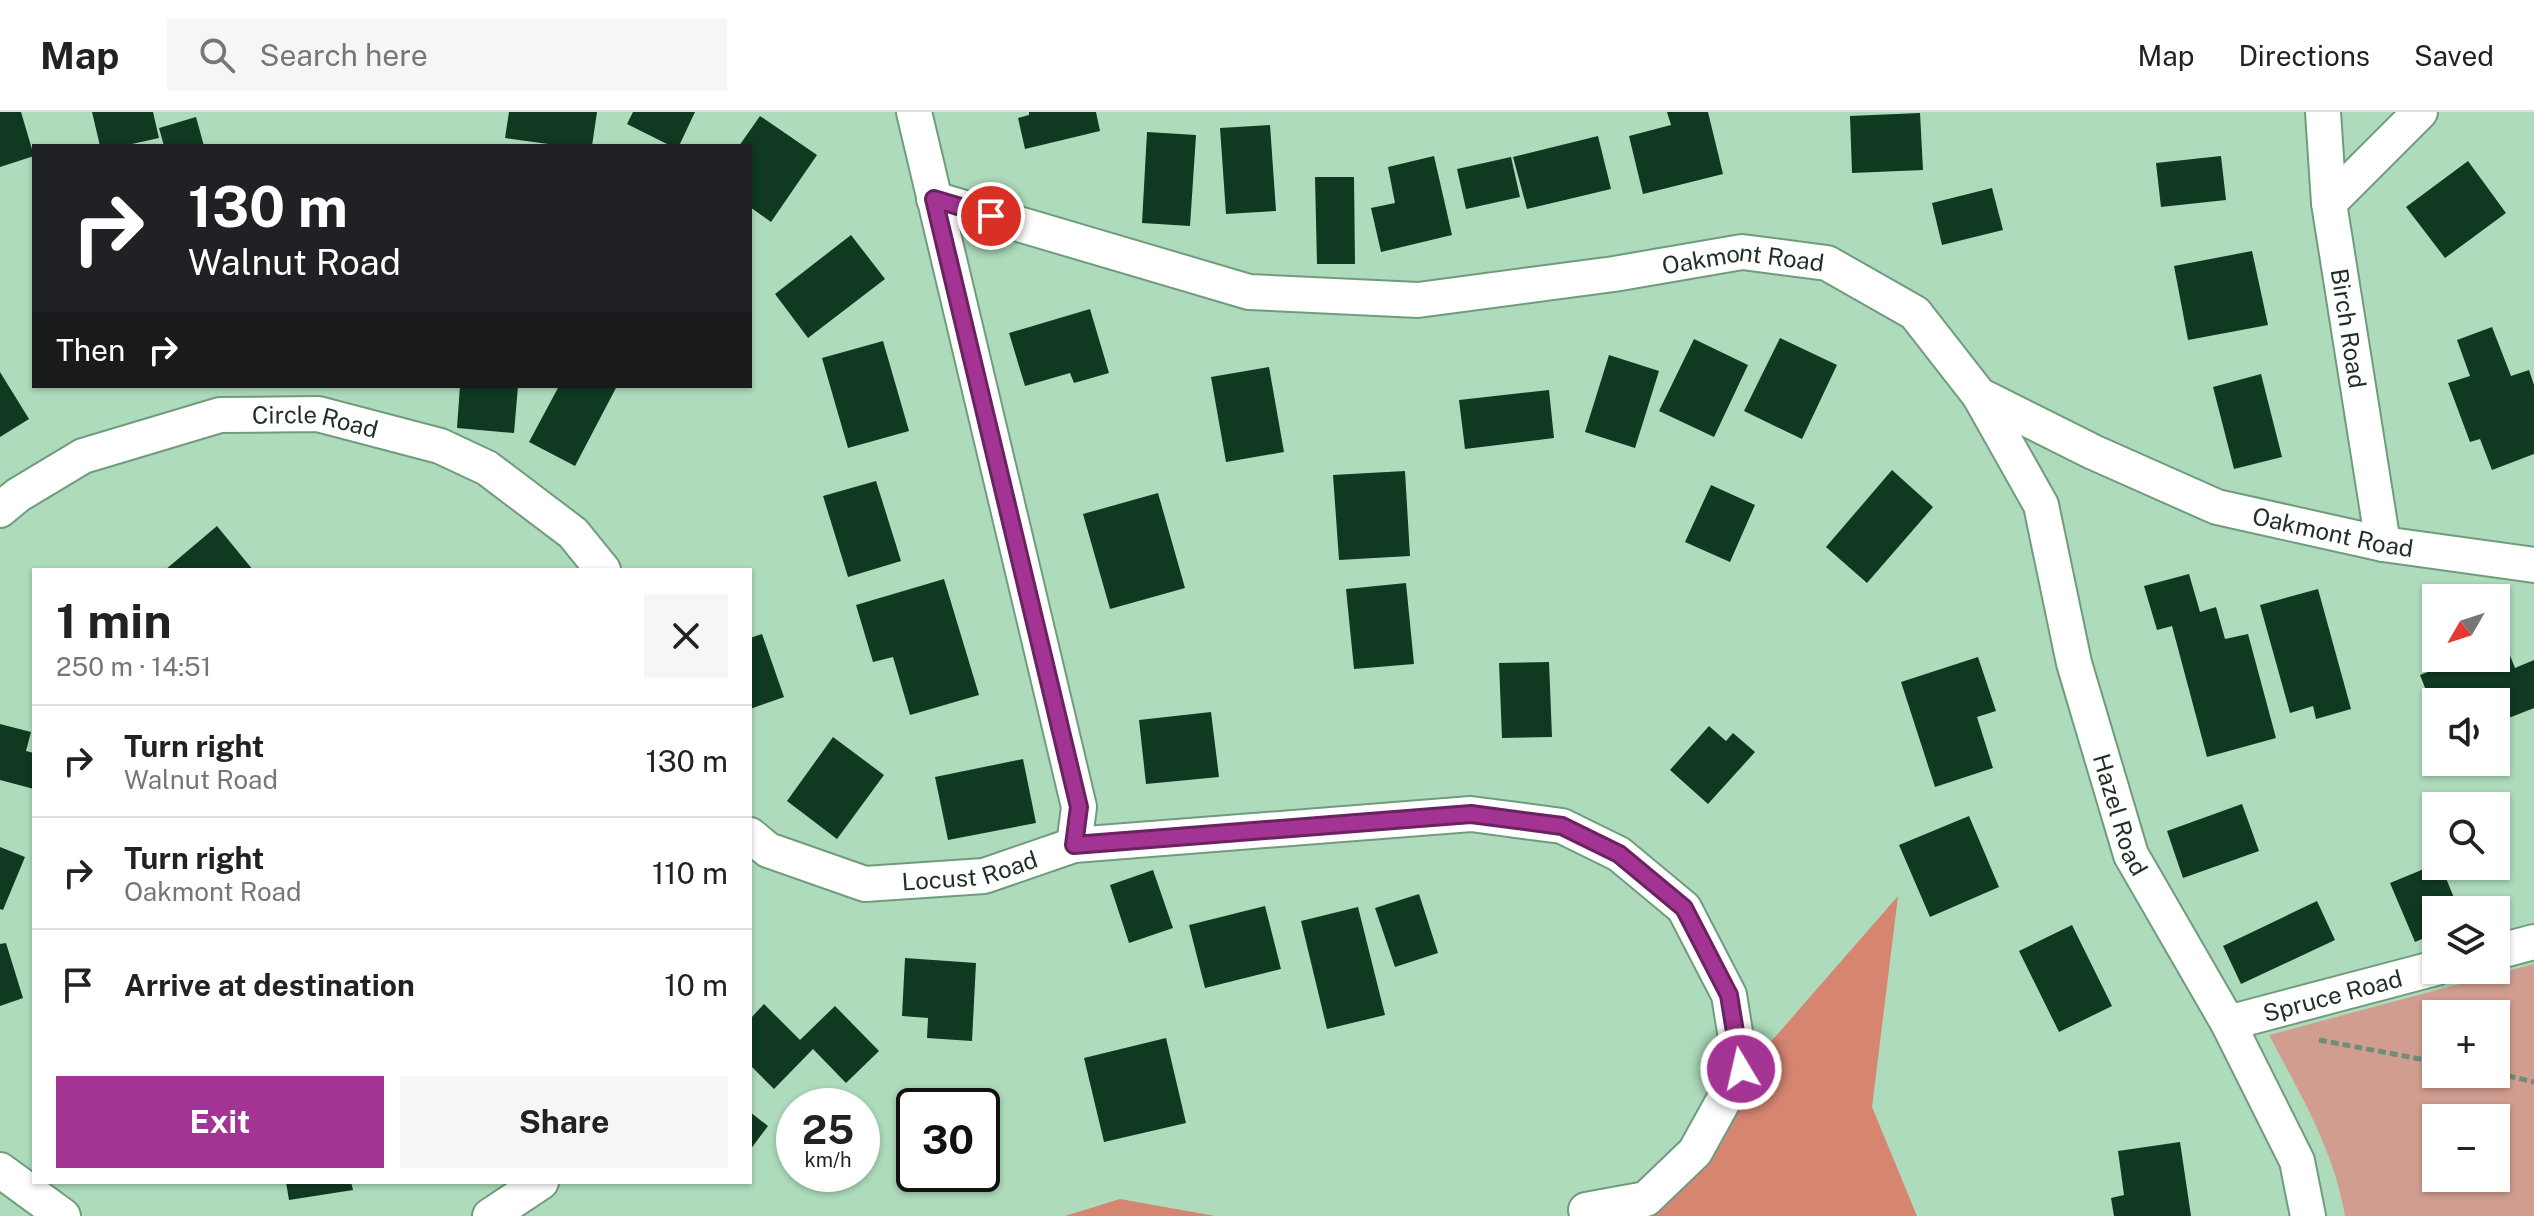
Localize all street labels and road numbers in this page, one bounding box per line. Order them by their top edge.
street label: Oakmont Road [1660,238,1826,280]
street label: Birch Road [2326,266,2372,390]
street label: Circle Road [252,400,381,443]
street label: Oakmont Road [2250,501,2415,562]
street label: Hazel Road [2088,750,2154,880]
street label: Locust Road [901,845,1041,895]
street label: Spruce Road [2260,964,2405,1027]

